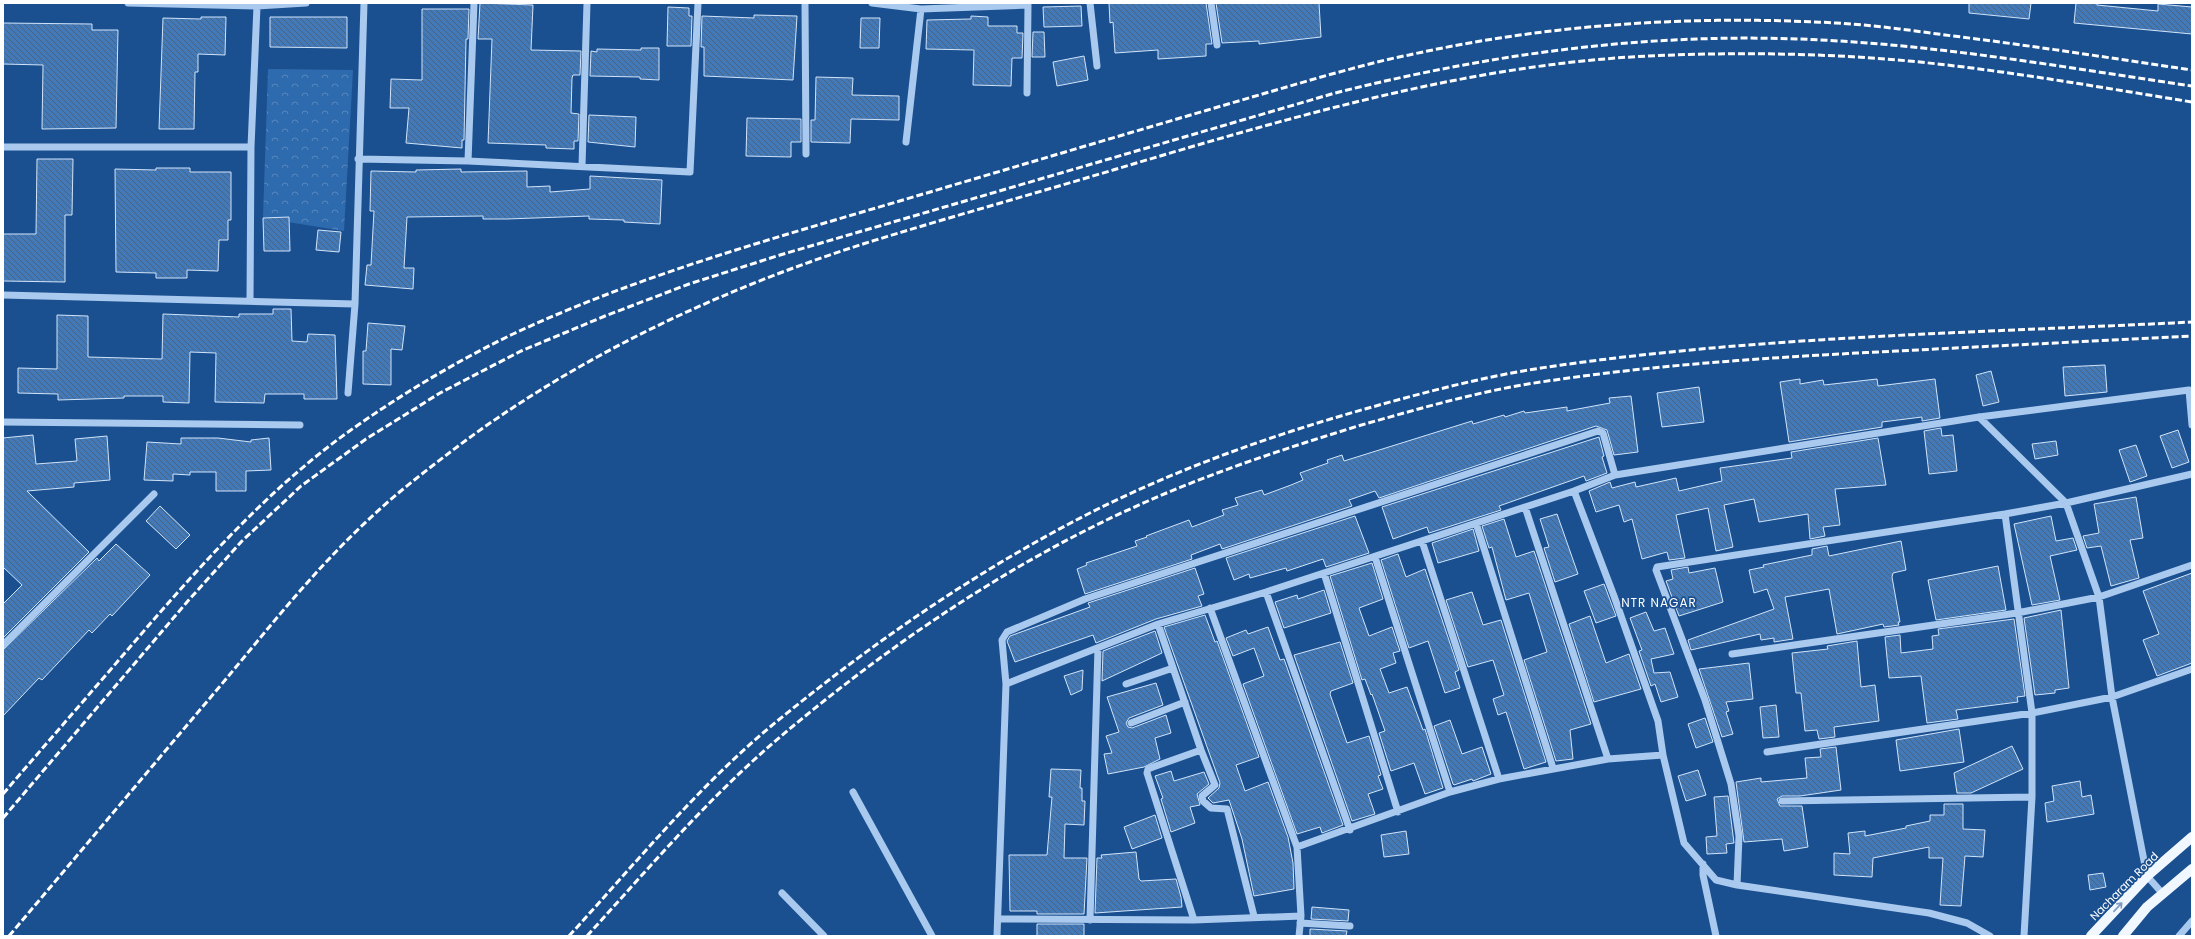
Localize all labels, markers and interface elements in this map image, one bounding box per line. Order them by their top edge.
district label: NTR NAGAR [1621,594,1697,611]
street label: Nacharam Road [2086,848,2162,924]
one-way arrow [2113,903,2122,913]

